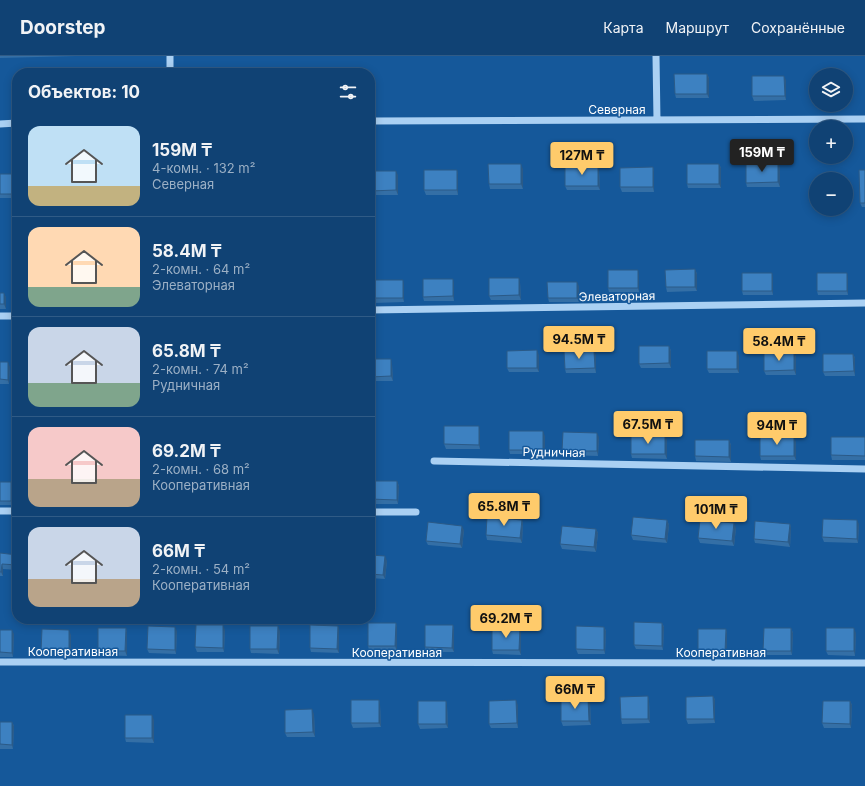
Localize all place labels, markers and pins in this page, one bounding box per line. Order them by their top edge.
pin: 159M ₸ [729,139,795,173]
pin: 127M ₸ [549,142,615,176]
pin: 94.5M ₸ [542,326,616,360]
pin: 58.4M ₸ [742,328,816,362]
pin: 67.5M ₸ [611,411,685,445]
pin: 94M ₸ [749,412,805,446]
pin: 65.8M ₸ [467,493,541,527]
pin: 101M ₸ [683,496,749,530]
pin: 69.2M ₸ [469,605,543,639]
pin: 66M ₸ [547,676,603,710]

